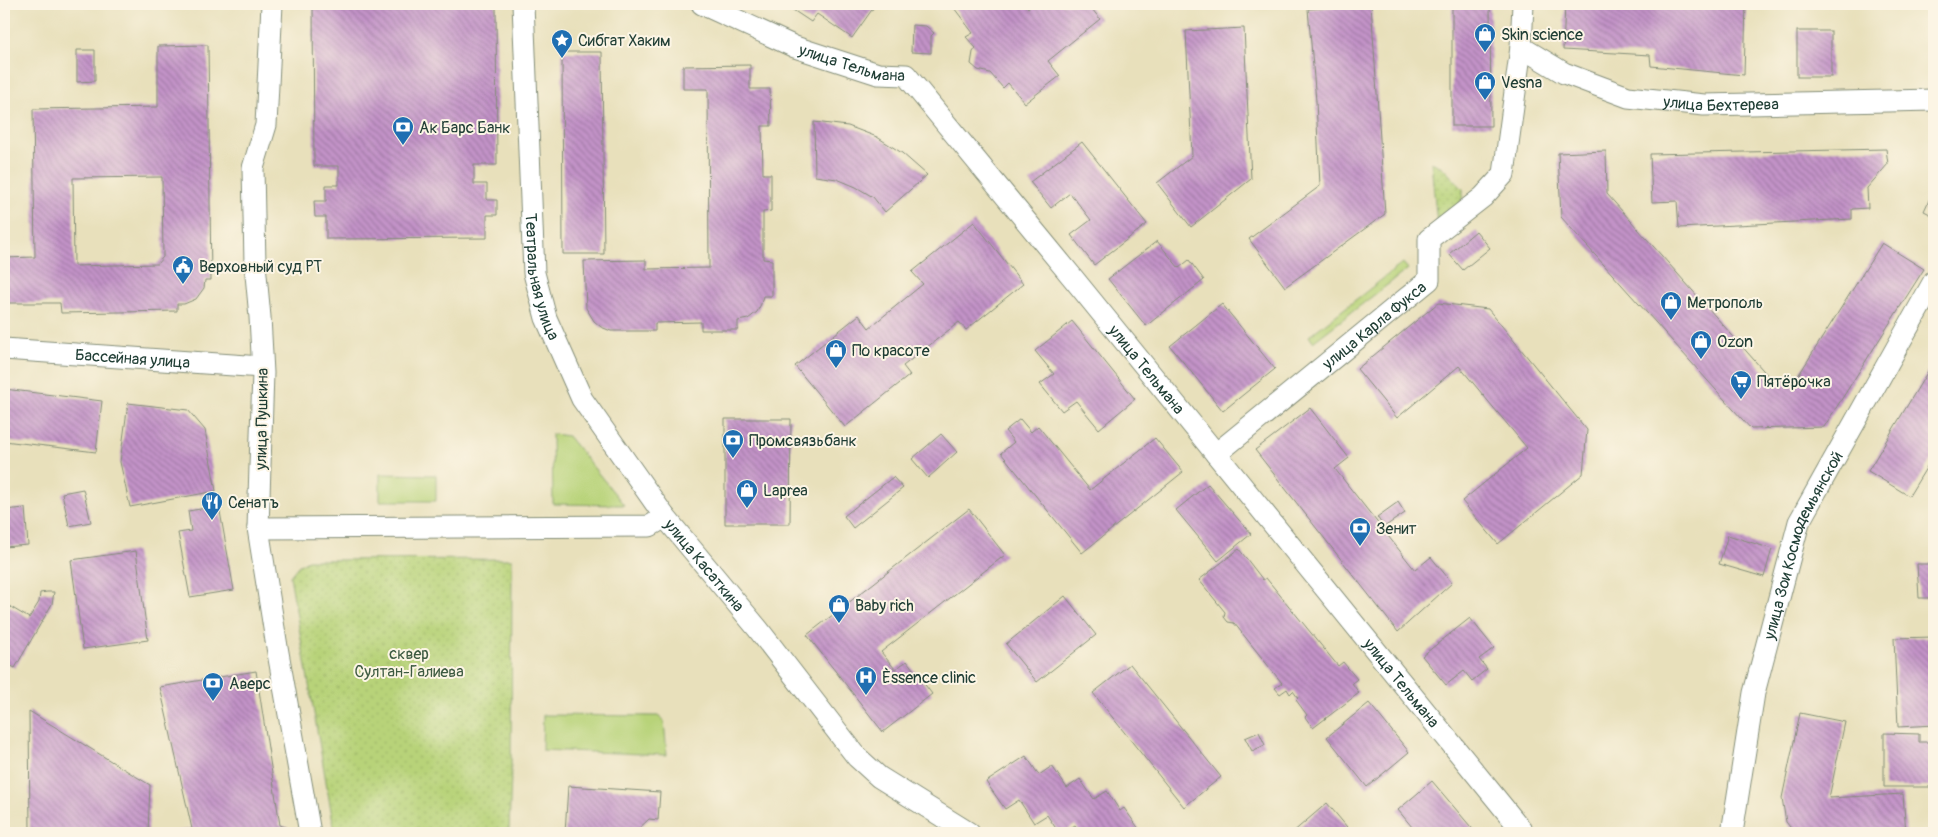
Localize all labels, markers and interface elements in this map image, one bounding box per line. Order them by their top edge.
shop icon: Skin science [1473,22,1497,53]
place label: Skin science [1501,25,1583,45]
place icon: Сибгат Хаким [550,28,574,59]
place label: Сибгат Хаким [578,31,671,51]
street label: улица Тельмана [795,40,905,86]
shop icon: Vesna [1473,70,1497,101]
place label: Vesna [1501,73,1542,93]
street label: улица Бехтерева [1661,92,1779,116]
bank icon: Ак Барс Банк [391,115,415,146]
place label: Ак Барс Банк [419,118,511,138]
street label: Театральная улица [521,213,564,343]
public building icon: Верховный суд РТ [171,254,195,285]
place label: Верховный суд РТ [199,257,322,277]
street label: улица Карла Фукса [1318,277,1431,375]
shop icon: Метрополь [1659,290,1683,321]
place label: Метрополь [1687,293,1763,313]
street label: улица Тельмана [1103,320,1189,418]
shop icon: Ozon [1689,329,1713,360]
place label: Ozon [1717,332,1753,352]
shop icon: По красоте [824,338,848,369]
place label: По красоте [852,341,930,361]
street label: Бассейная улица [74,345,191,373]
street label: улица Пушкина [251,368,273,471]
supermarket icon: Пятёрочка [1729,369,1753,400]
place label: Пятёрочка [1757,372,1831,392]
bank icon: Промсвязьбанк [721,428,745,459]
place label: Промсвязьбанк [749,431,857,451]
street label: улица Зои Космодемьянской [1759,448,1848,643]
shop icon: Laprea [735,478,759,509]
place label: Laprea [763,481,808,501]
restaurant icon: Сенатъ [200,490,224,521]
place label: Сенатъ [228,493,279,513]
street label: улица Касаткина [659,514,748,616]
bank icon: Зенит [1348,516,1372,547]
place label: Зенит [1376,519,1417,539]
shop icon: Baby rich [827,593,851,624]
place label: Baby rich [855,596,914,616]
street label: улица Тельмана [1358,634,1443,732]
park label: сквер Султан-Галиева [354,644,464,682]
hospital icon: Èssence clinic [854,665,878,696]
place label: Èssence clinic [882,667,976,688]
bank icon: Аверс [201,671,225,702]
place label: Аверс [229,674,271,694]

